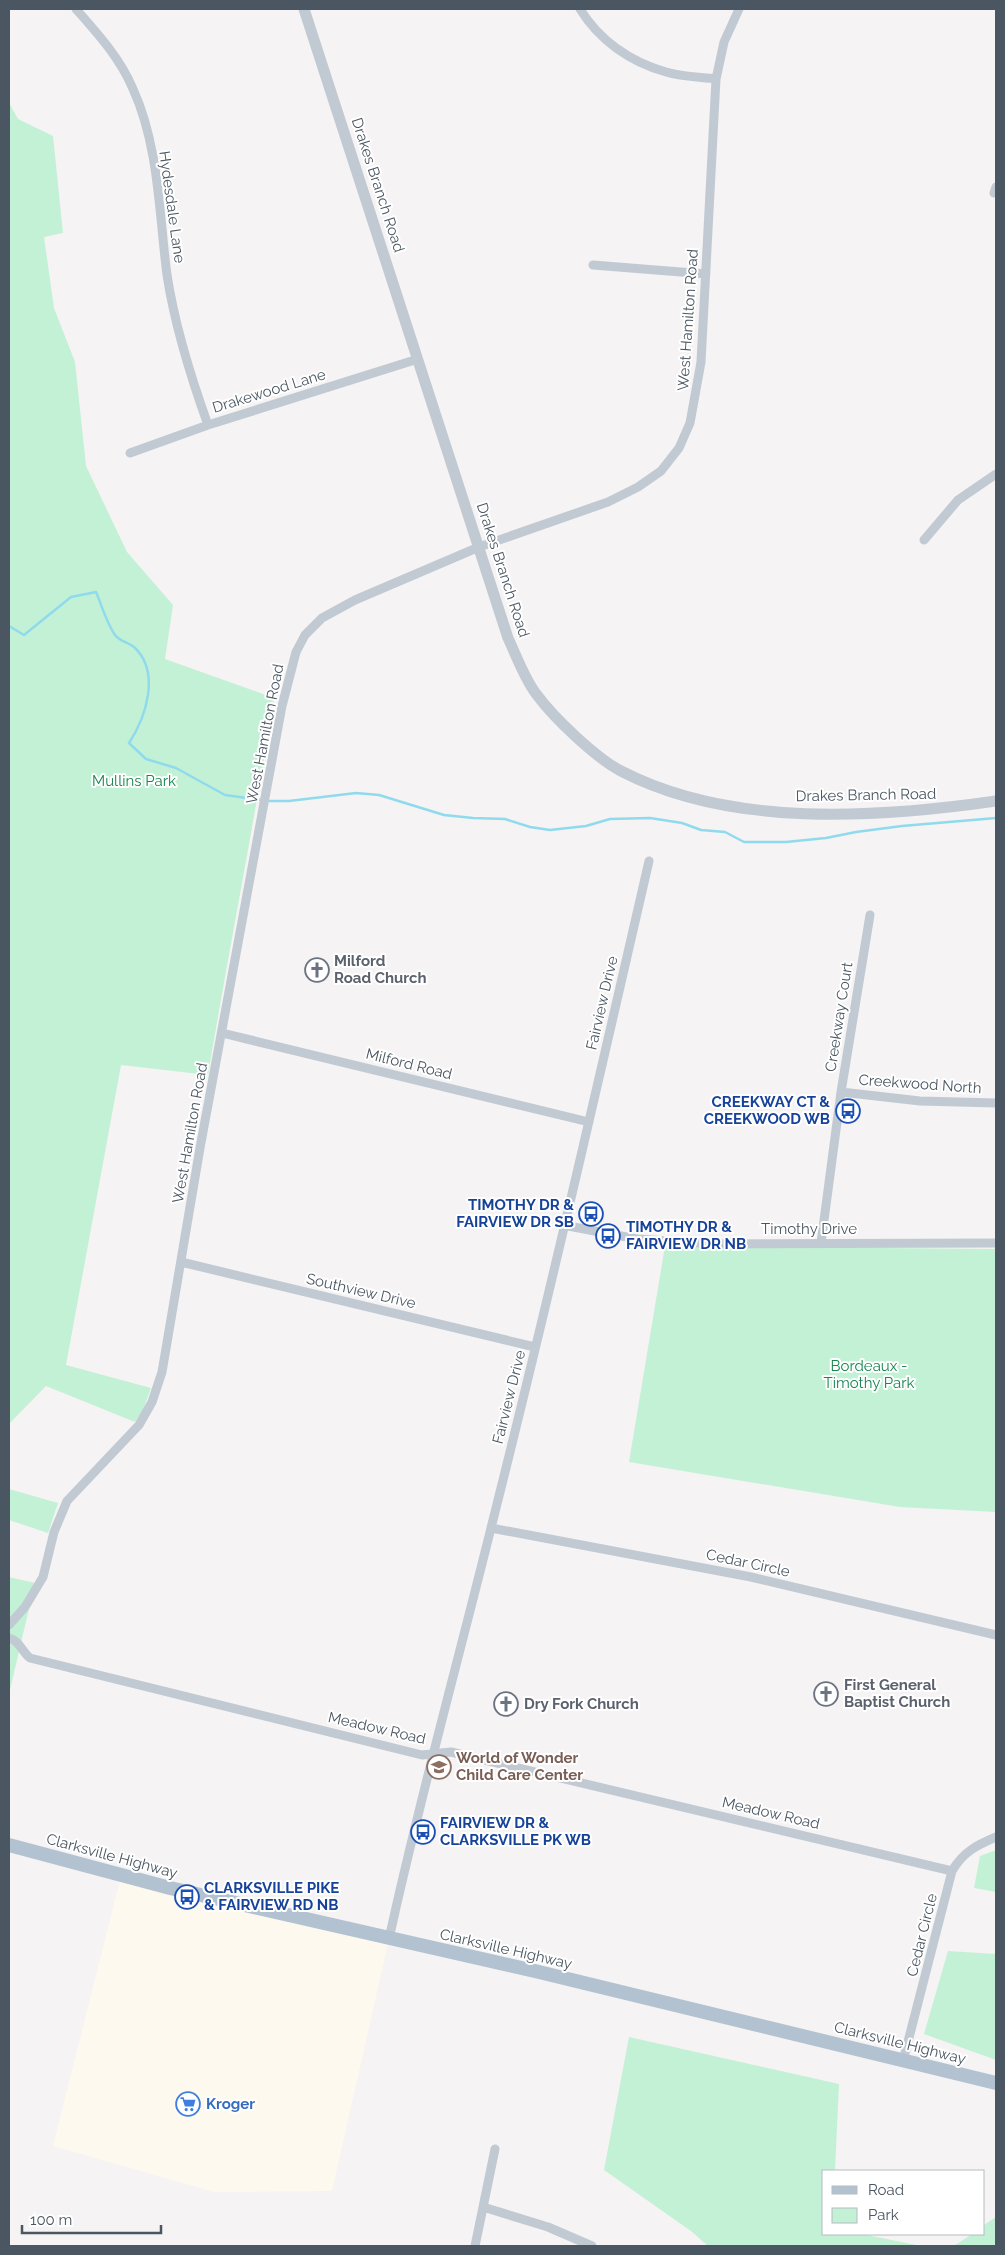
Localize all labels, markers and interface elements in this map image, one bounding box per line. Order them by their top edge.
street label: Drakes Branch Road [348,115,408,255]
street label: Hydesdale Lane [155,150,189,264]
street label: West Hamilton Road [674,248,702,392]
street label: Drakewood Lane [210,365,328,417]
street label: Drakes Branch Road [473,500,533,640]
street label: West Hamilton Road [243,662,287,806]
park label: Mullins Park [92,772,176,790]
street label: Drakes Branch Road [796,785,936,805]
place label: Milford Road Church [334,952,427,987]
street label: Fairview Drive [582,954,622,1052]
church icon: Milford Road Church [304,957,330,983]
street label: Creekway Court [821,961,857,1073]
street label: Milford Road [364,1045,454,1083]
street label: West Hamilton Road [169,1061,211,1205]
street label: Creekwood North [858,1071,982,1097]
place label: CREEKWAY CT & CREEKWOOD WB [704,1093,830,1128]
bus stop icon: CREEKWAY CT & CREEKWOOD WB [835,1098,861,1124]
place label: TIMOTHY DR & FAIRVIEW DR SB [456,1196,574,1231]
bus stop icon: TIMOTHY DR & FAIRVIEW DR SB [578,1201,604,1227]
place label: TIMOTHY DR & FAIRVIEW DR NB [626,1218,746,1253]
street label: Timothy Drive [761,1220,857,1238]
bus stop icon: TIMOTHY DR & FAIRVIEW DR NB [595,1223,621,1249]
street label: Southview Drive [305,1270,418,1312]
street label: Fairview Drive [489,1348,529,1446]
park label: Bordeaux - Timothy Park [824,1357,914,1392]
street label: Cedar Circle [705,1545,792,1581]
place label: First General Baptist Church [844,1676,950,1711]
church icon: First General Baptist Church [813,1681,839,1707]
church icon: Dry Fork Church [493,1691,519,1717]
place label: Dry Fork Church [524,1695,639,1713]
street label: Meadow Road [326,1708,428,1748]
place label: World of Wonder Child Care Center [456,1749,583,1784]
school or university icon: World of Wonder Child Care Center [426,1754,452,1780]
street label: Meadow Road [720,1793,822,1833]
place label: FAIRVIEW DR & CLARKSVILLE PK WB [440,1814,591,1849]
bus stop icon: FAIRVIEW DR & CLARKSVILLE PK WB [410,1819,436,1845]
street label: Clarksville Highway [44,1830,180,1882]
place label: CLARKSVILLE PIKE & FAIRVIEW RD NB [204,1879,339,1914]
bus stop icon: CLARKSVILLE PIKE & FAIRVIEW RD NB [174,1884,200,1910]
street label: Cedar Circle [903,1891,941,1978]
street label: Clarksville Highway [438,1925,574,1973]
street label: Clarksville Highway [832,2018,968,2068]
supermarket icon: Kroger [175,2091,201,2117]
place label: Kroger [206,2095,255,2113]
legend [822,2170,985,2235]
text: Road [868,2181,904,2199]
scale bar [22,2202,161,2234]
text: Park [868,2206,899,2224]
text: 100 m [30,2211,72,2229]

